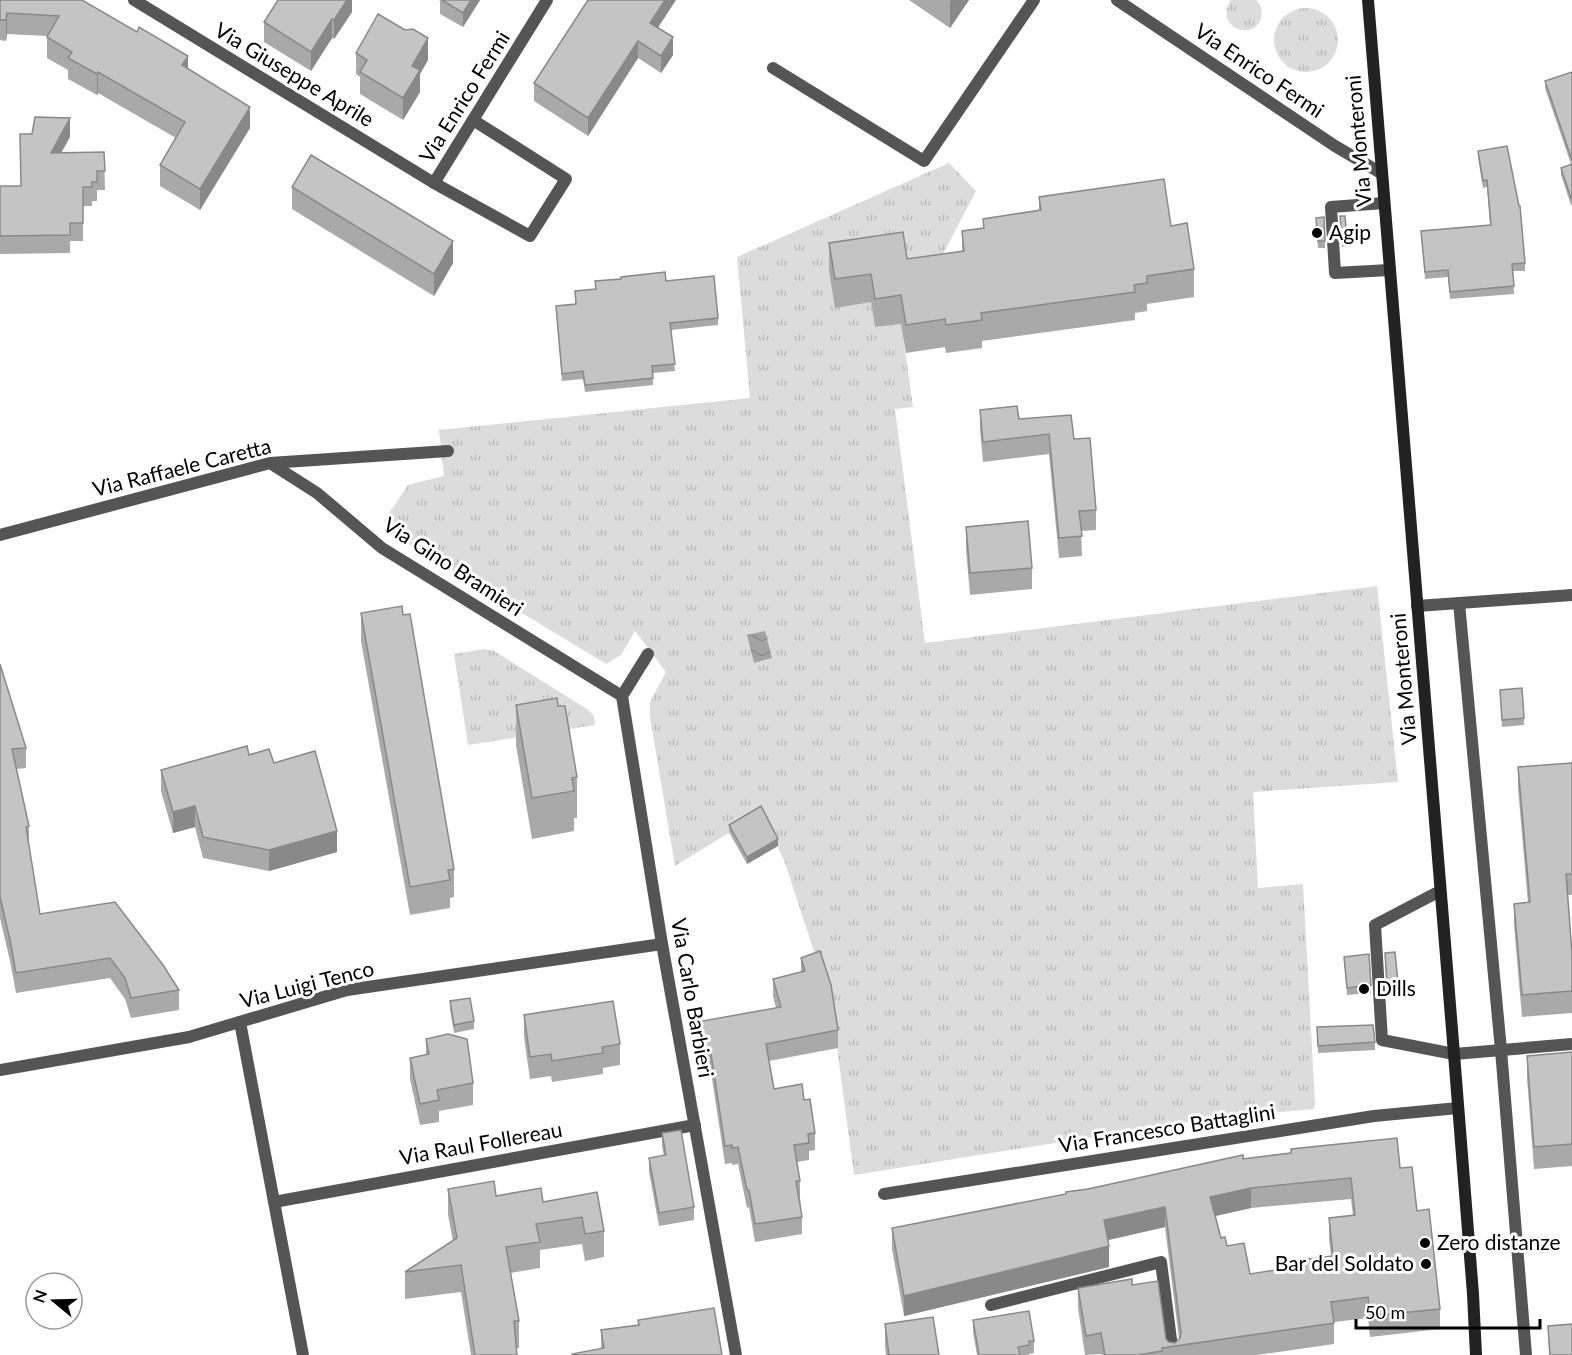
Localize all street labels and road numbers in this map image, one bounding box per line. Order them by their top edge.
street label: Via Giuseppe Aprile [211,16,379,131]
street label: Via Enrico Fermi [1190,17,1329,122]
street label: Via Enrico Fermi [413,26,514,167]
street label: Via Monteroni [1339,74,1376,208]
street label: Via Raffaele Caretta [90,432,273,501]
street label: Via Gino Bramieri [379,511,528,620]
street label: Via Monteroni [1384,612,1421,746]
street label: Via Carlo Barbieri [667,916,720,1079]
street label: Via Luigi Tenco [237,955,376,1012]
street label: Via Francesco Battaglini [1057,1098,1277,1157]
street label: Via Raul Follereau [397,1116,564,1169]

